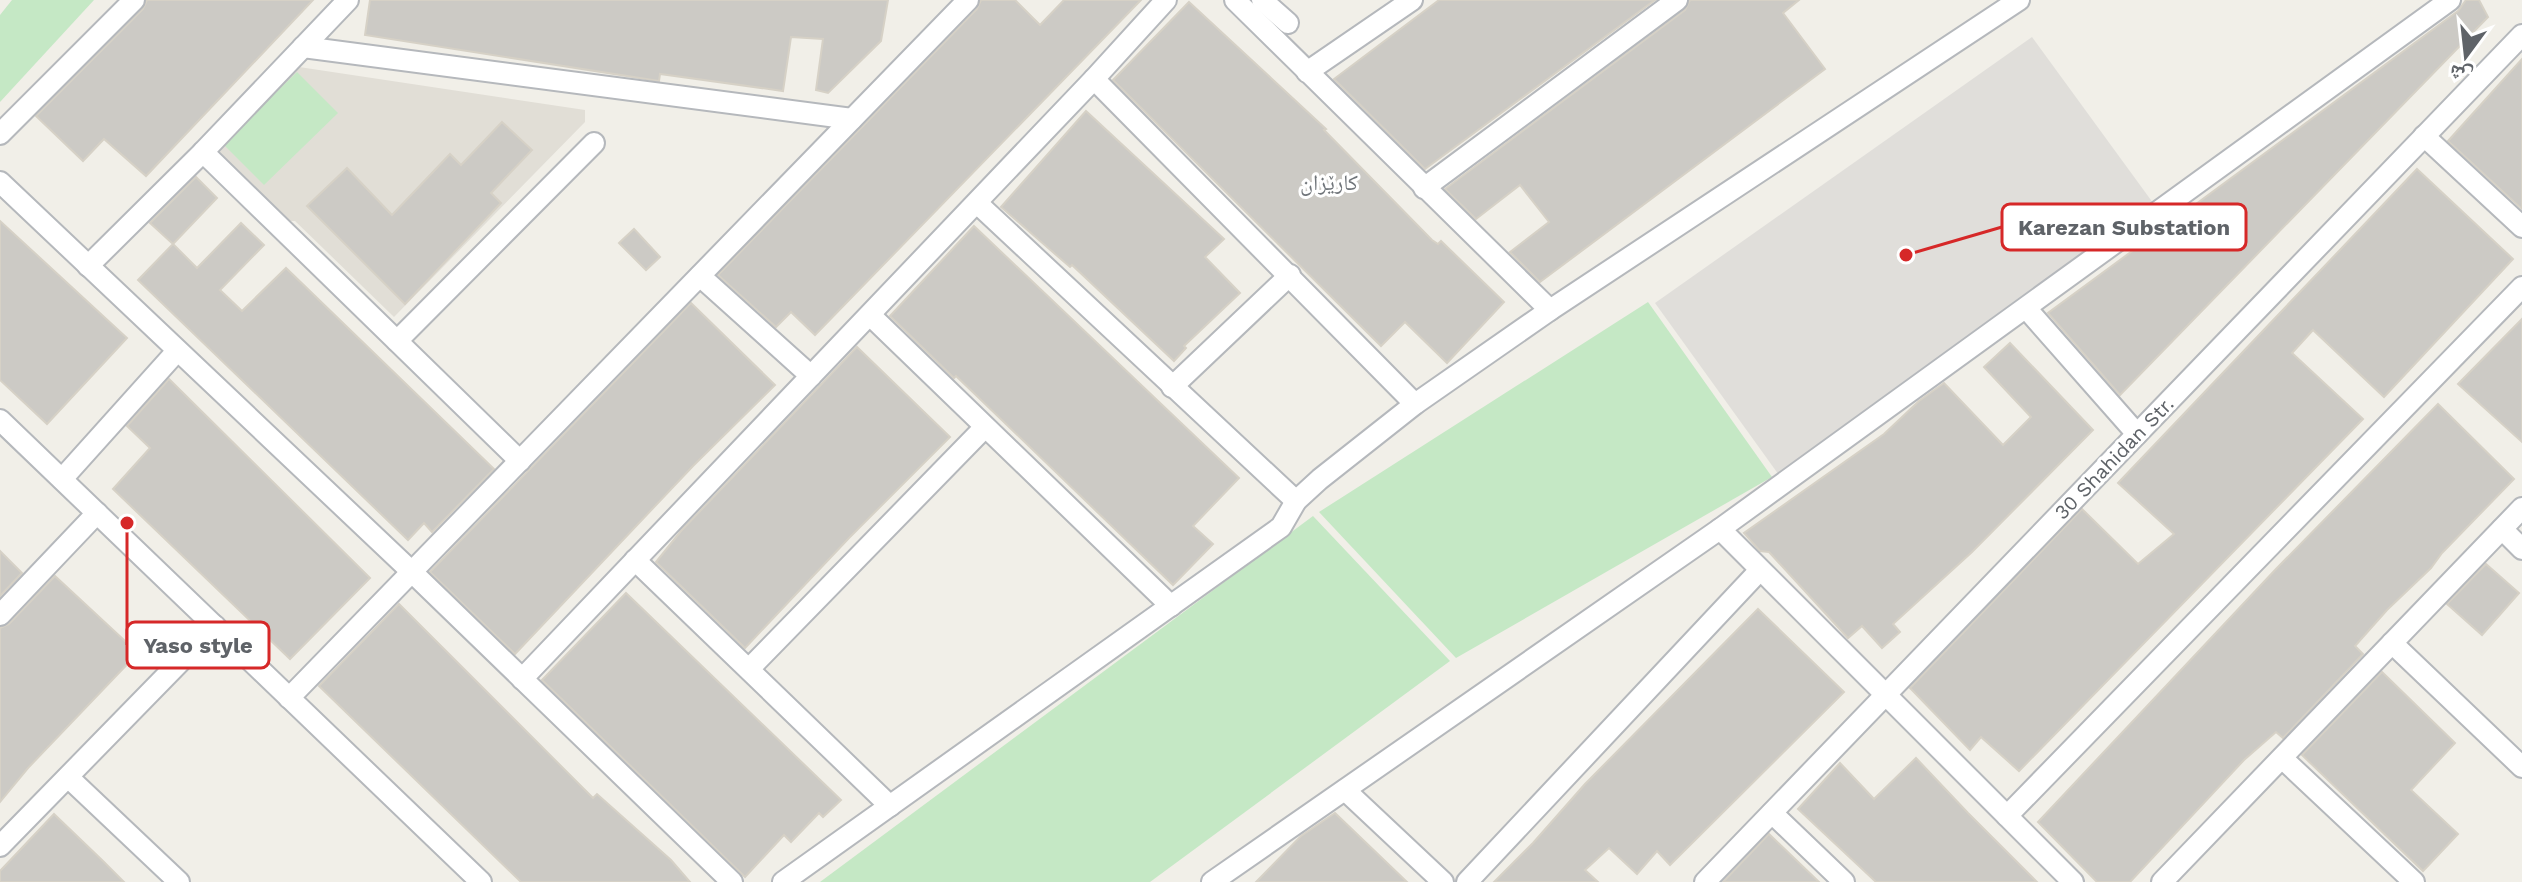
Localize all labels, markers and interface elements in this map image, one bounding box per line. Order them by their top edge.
north arrow [2426,16,2506,96]
text: ش [2446,59,2476,90]
district label: کارێزان [1300,170,1358,196]
callout: Karezan Substation [2002,204,2246,250]
text: Karezan Substation [2018,215,2230,240]
street label: 30 Shahidan Str. [2049,392,2179,524]
callout: Yaso style [127,622,269,668]
text: Yaso style [143,633,253,658]

